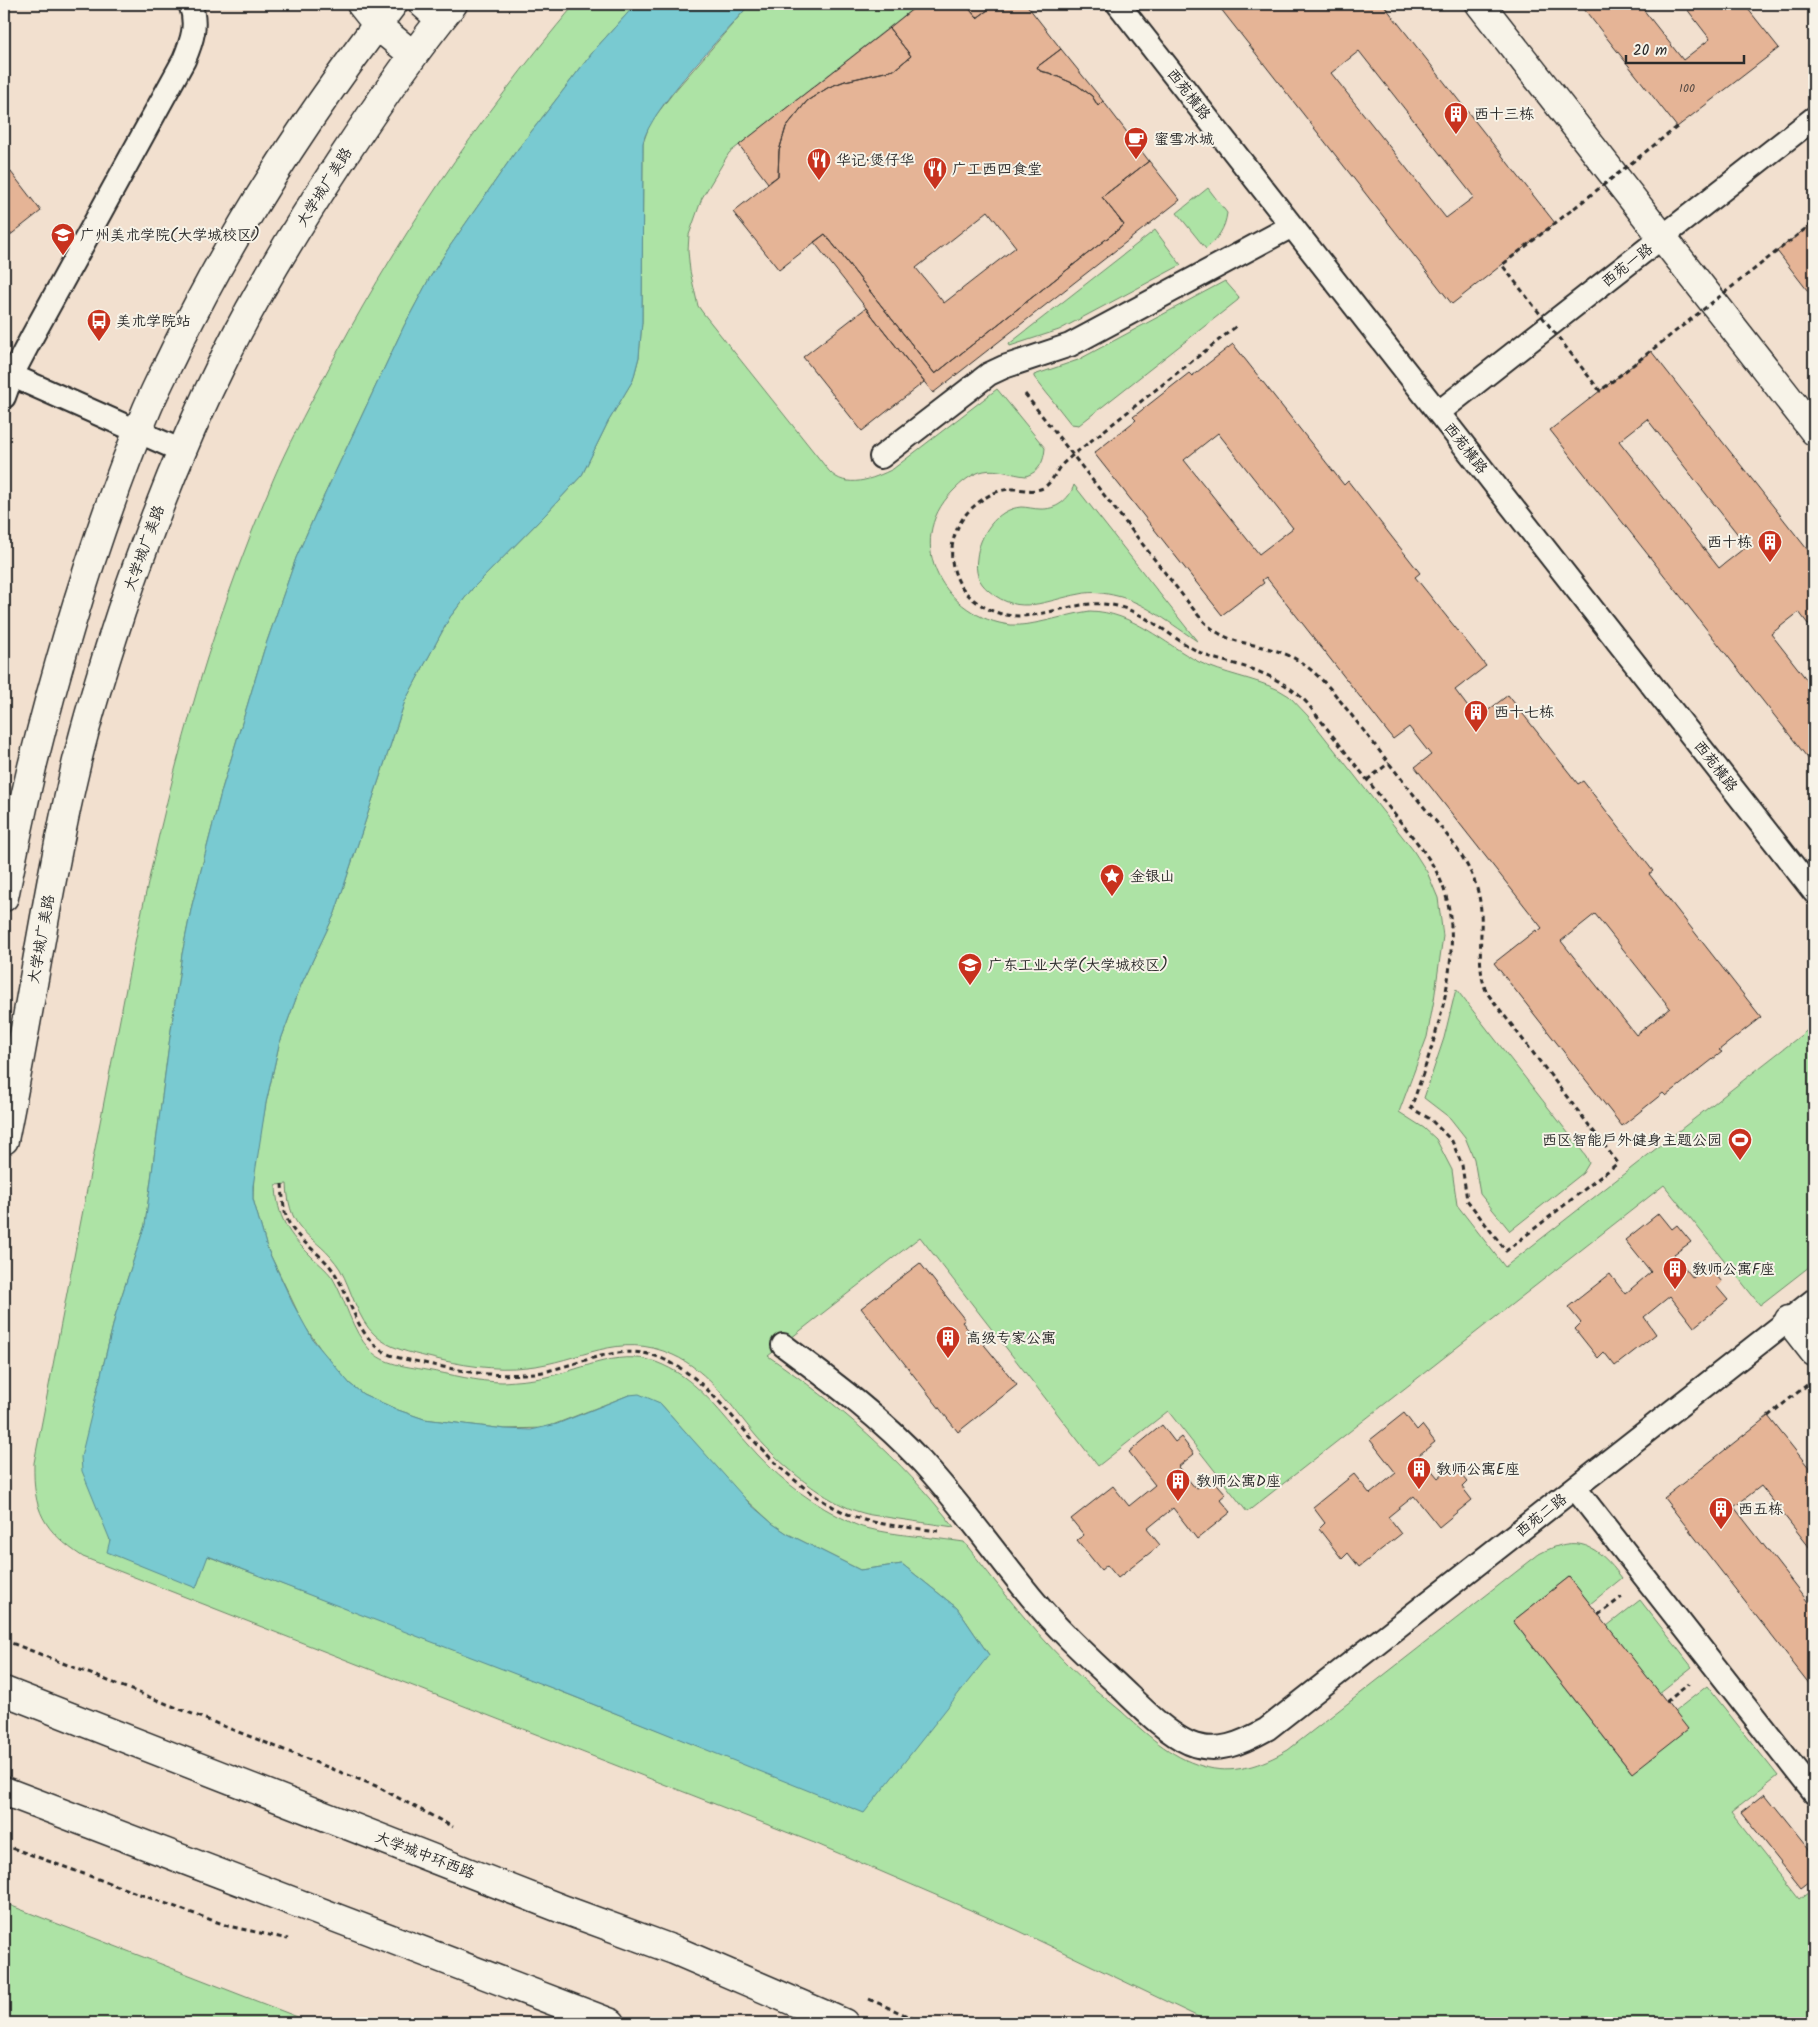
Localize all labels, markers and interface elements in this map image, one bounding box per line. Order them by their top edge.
scale bar [1626,32,1743,64]
text: 20 m [1633,39,1667,63]
street label: 西苑横路 [1160,64,1216,126]
house number: 100 [1679,79,1695,98]
building icon: 西十三栋 [1443,101,1469,135]
place label: 西十三栋 [1474,103,1534,127]
cafe icon: 蜜雪冰城 [1123,126,1149,160]
place label: 蜜雪冰城 [1154,128,1214,152]
street label: 大学城广美路 [291,143,359,232]
restaurant icon: 华记·煲仔华 [806,147,832,181]
place label: 华记·煲仔华 [836,149,915,173]
restaurant icon: 广工西四食堂 [922,156,948,190]
place label: 广工西四食堂 [952,158,1042,182]
school or university icon: 广州美术学院(大学城校区) [50,222,76,256]
place label: 广州美术学院(大学城校区) [80,224,260,248]
street label: 西苑一路 [1597,238,1659,294]
bus stop icon: 美术学院站 [86,308,112,342]
place label: 美术学院站 [116,310,191,334]
street label: 西苑横路 [1437,418,1493,480]
street label: 大学城广美路 [118,502,172,595]
building icon: 西十栋 [1757,529,1783,563]
place label: 西十栋 [1707,531,1752,555]
building icon: 西十七栋 [1463,699,1489,733]
place label: 西十七栋 [1494,701,1554,725]
street label: 西苑横路 [1687,736,1743,798]
place icon: 金银山 [1099,863,1125,897]
place label: 金银山 [1130,865,1175,889]
street label: 大学城广美路 [22,893,62,986]
school or university icon: 广东工业大学(大学城校区) [957,952,983,986]
place label: 广东工业大学(大学城校区) [988,954,1168,978]
sports icon: 西区智能户外健身主题公园 [1727,1127,1753,1161]
place label: 西区智能户外健身主题公园 [1542,1129,1722,1153]
building icon: 教师公寓F座 [1662,1256,1688,1290]
place label: 教师公寓F座 [1692,1258,1775,1282]
building icon: 高级专家公寓 [935,1325,961,1359]
place label: 高级专家公寓 [966,1327,1056,1351]
building icon: 教师公寓E座 [1406,1456,1432,1490]
place label: 教师公寓E座 [1436,1458,1520,1482]
building icon: 教师公寓D座 [1165,1468,1191,1502]
place label: 教师公寓D座 [1196,1470,1281,1494]
street label: 西苑二路 [1511,1488,1573,1544]
building icon: 西五栋 [1708,1496,1734,1530]
place label: 西五栋 [1738,1498,1783,1522]
street label: 大学城中环西路 [371,1826,478,1886]

